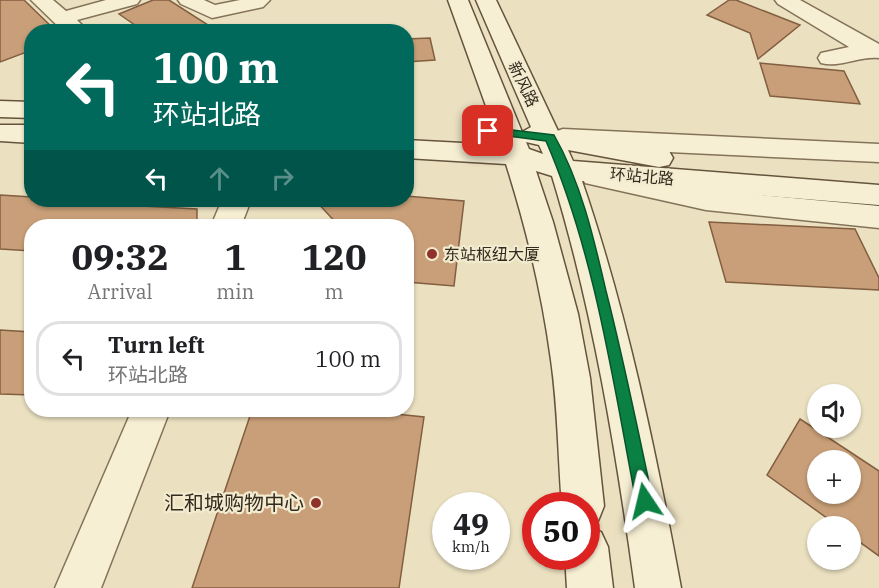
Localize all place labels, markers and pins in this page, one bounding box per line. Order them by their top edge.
pin [462,105,513,156]
place label: 东站枢纽大厦 [444,244,540,264]
marker: 东站枢纽大厦 [425,247,439,261]
place label: 汇和城购物中心 [164,489,304,516]
marker: 汇和城购物中心 [309,496,323,510]

